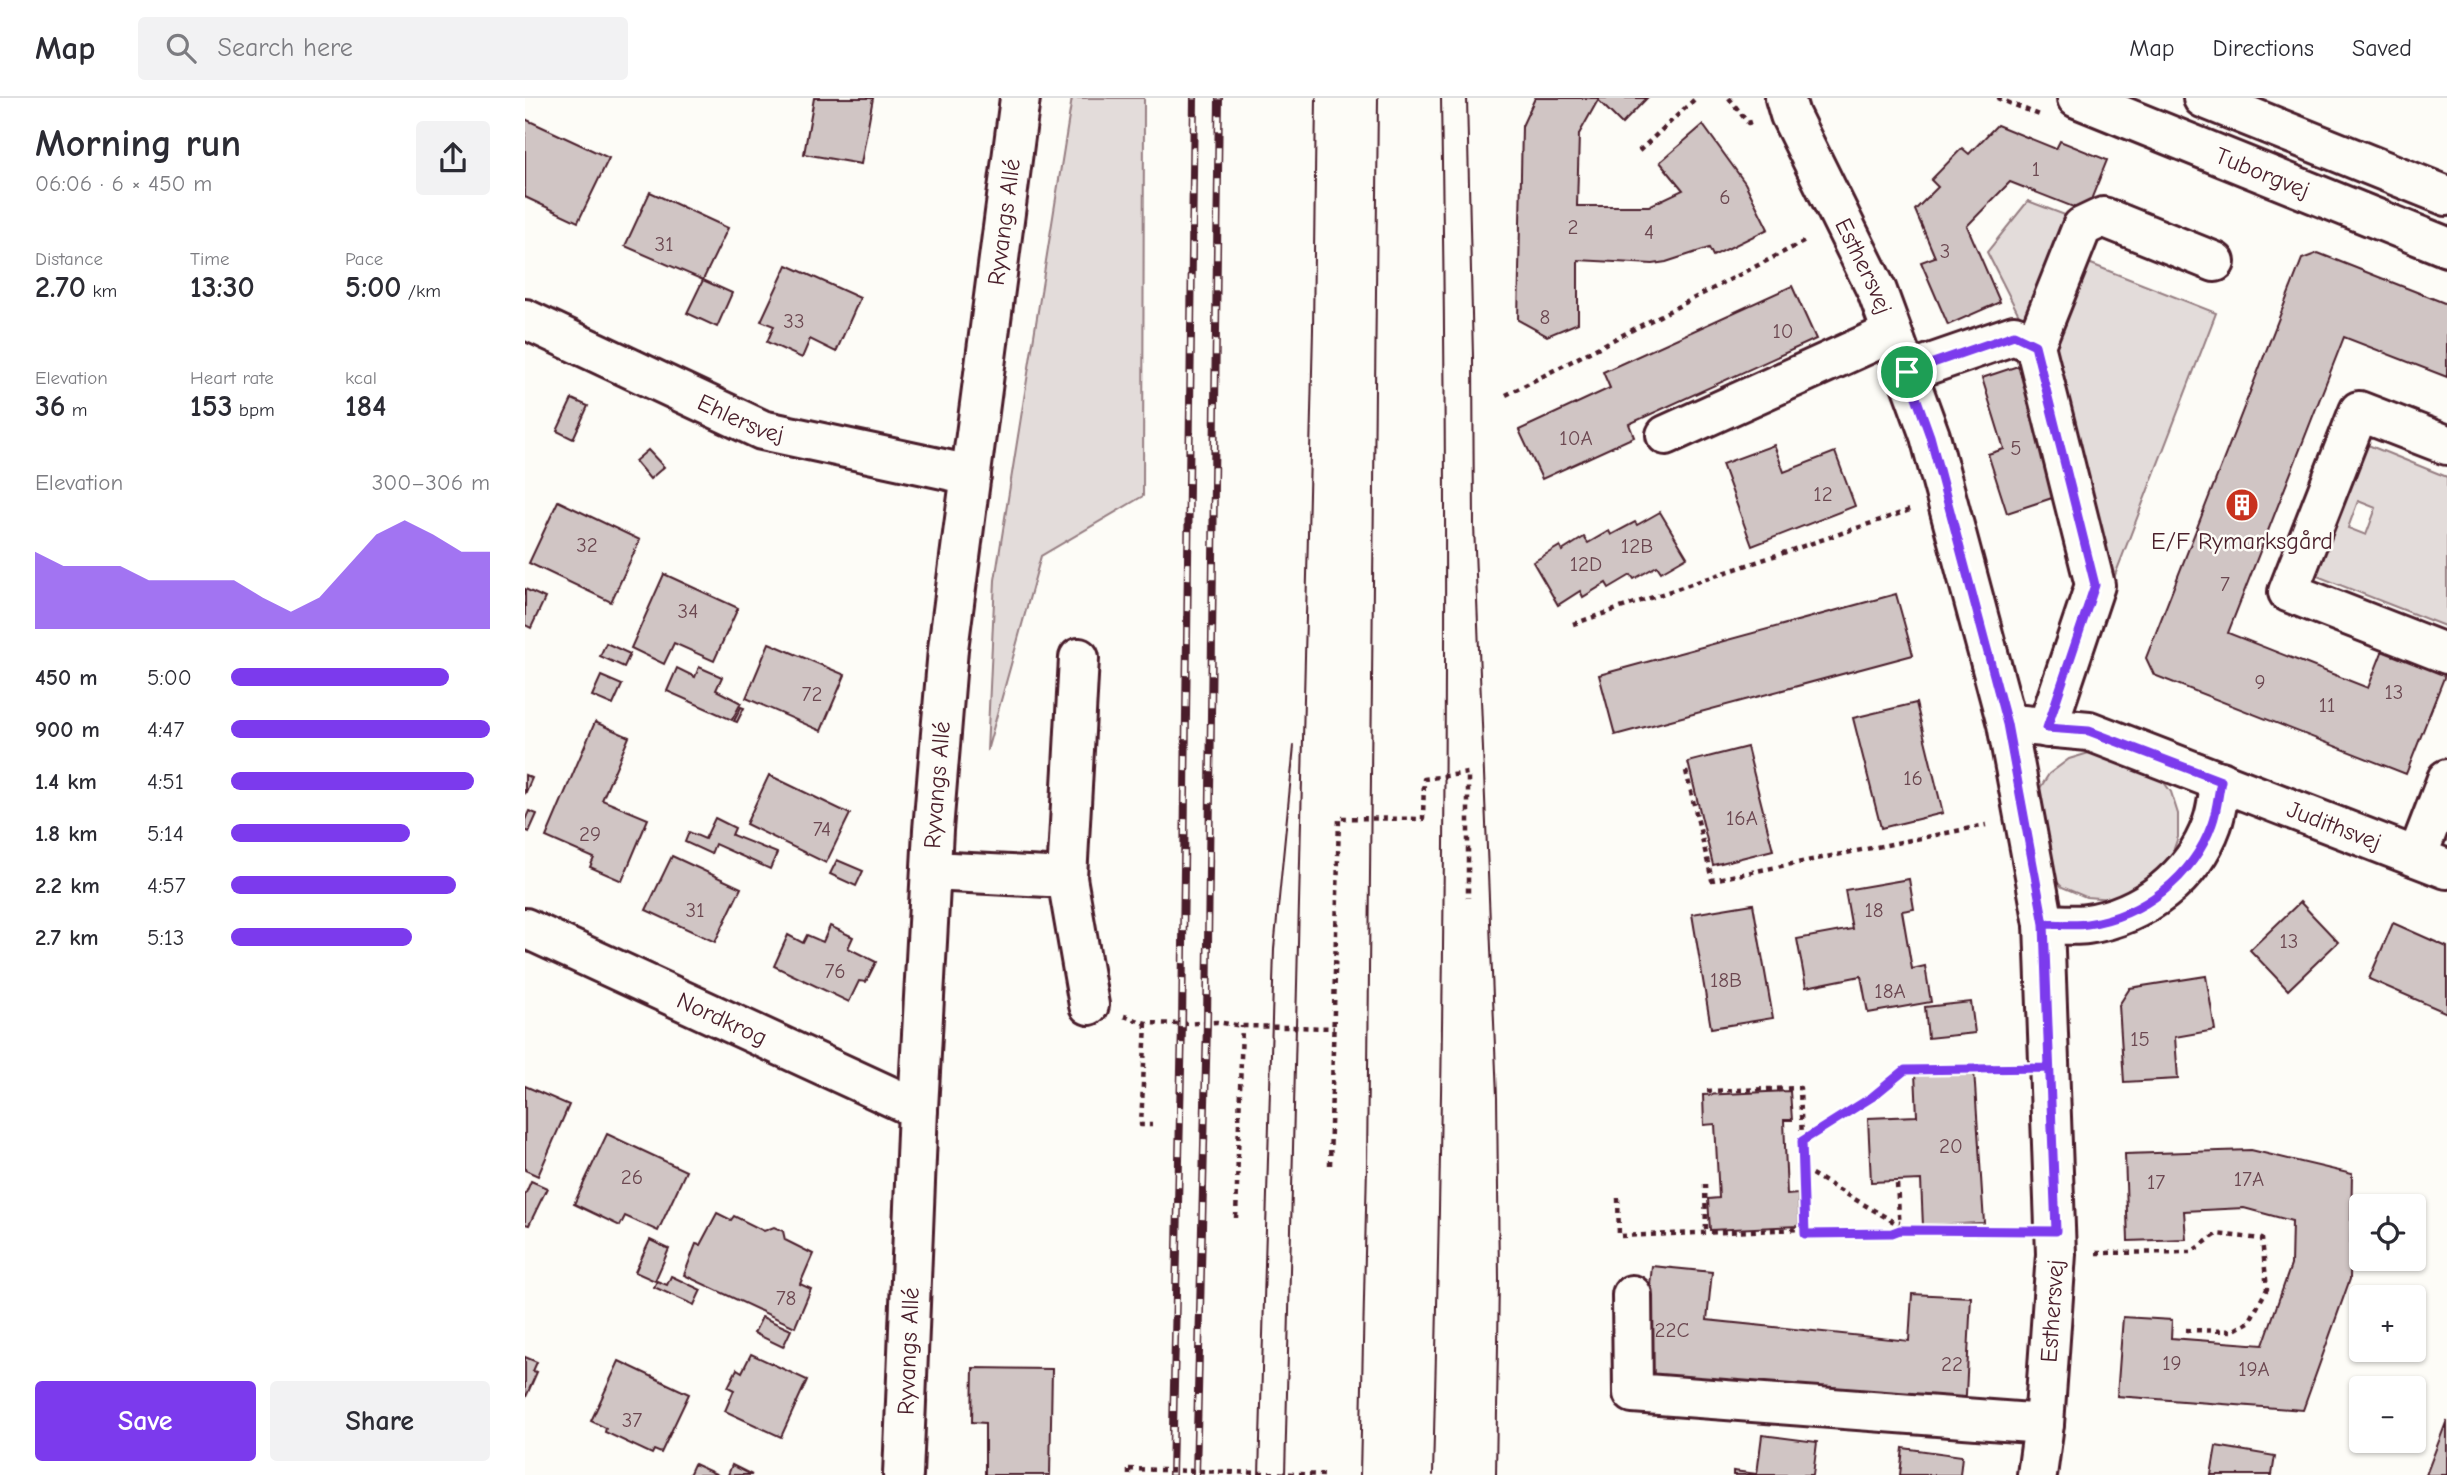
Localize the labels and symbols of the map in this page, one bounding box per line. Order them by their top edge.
street label: Tuborgvej [2211,141,2314,204]
street label: Ryvangs Allé [982,157,1026,287]
house number: 1 [2032,157,2040,181]
house number: 6 [1719,185,1731,209]
street label: Esthersvej [1829,213,1898,318]
house number: 2 [1568,215,1578,239]
house number: 4 [1644,220,1654,244]
house number: 31 [655,232,673,256]
house number: 3 [1940,239,1950,263]
house number: 8 [1540,305,1550,329]
house number: 33 [783,309,805,333]
house number: 10 [1772,319,1794,343]
pin [1877,342,1937,402]
street label: Ehlersvej [693,388,786,448]
house number: 10A [1559,426,1593,450]
house number: 5 [2010,436,2022,460]
house number: 12 [1813,482,1833,506]
building icon: E/F Rymarksgård [2223,486,2261,524]
place label: E/F Rymarksgård [2151,527,2333,555]
house number: 32 [576,533,598,557]
house number: 12B [1621,534,1653,558]
house number: 12D [1570,552,1602,576]
house number: 7 [2220,572,2230,596]
house number: 34 [678,599,698,623]
house number: 9 [2254,670,2266,694]
house number: 13 [2385,680,2403,704]
house number: 72 [802,682,822,706]
house number: 11 [2319,693,2335,717]
street label: Ryvangs Allé [918,720,956,849]
house number: 16 [1903,766,1923,790]
street label: Judithsvej [2283,795,2385,856]
house number: 16A [1726,806,1758,830]
house number: 74 [813,817,831,841]
house number: 29 [579,822,601,846]
house number: 31 [686,898,704,922]
house number: 18 [1864,898,1884,922]
house number: 13 [2280,929,2298,953]
house number: 76 [824,959,846,983]
house number: 18B [1710,968,1742,992]
house number: 18A [1874,979,1906,1003]
street label: Nordkrog [673,986,772,1052]
house number: 15 [2130,1027,2150,1051]
house number: 20 [1939,1134,1963,1158]
house number: 26 [621,1165,643,1189]
house number: 17A [2234,1167,2264,1191]
house number: 17 [2147,1170,2165,1194]
street label: Esthersvej [2034,1259,2070,1363]
house number: 78 [776,1286,796,1310]
street label: Ryvangs Allé [891,1287,925,1415]
house number: 22C [1655,1318,1690,1342]
house number: 19 [2162,1351,2182,1375]
house number: 22 [1941,1352,1963,1376]
house number: 19A [2238,1357,2270,1381]
house number: 37 [622,1408,642,1432]

